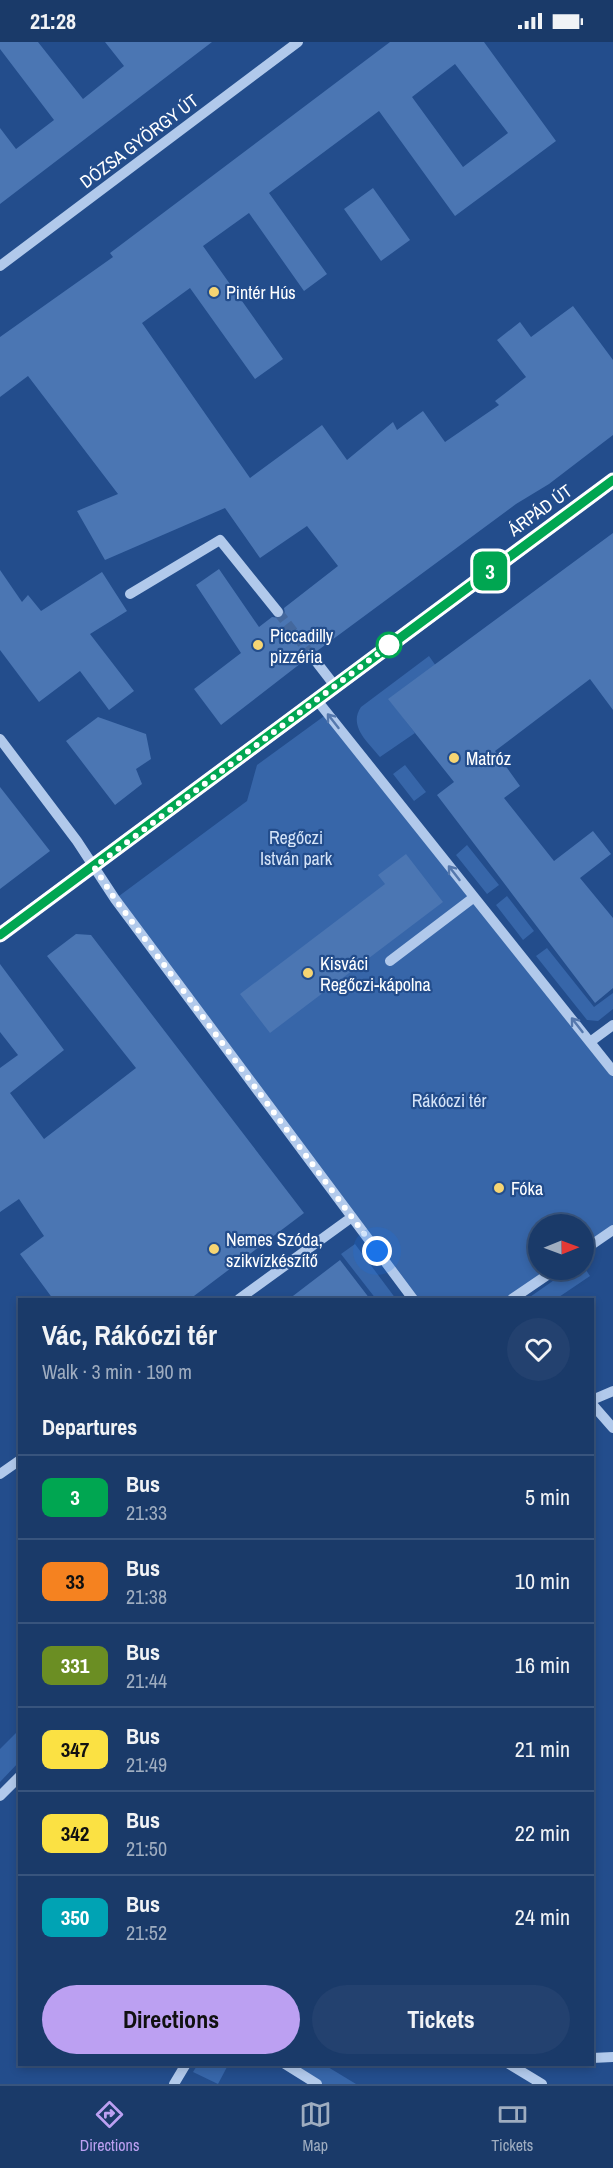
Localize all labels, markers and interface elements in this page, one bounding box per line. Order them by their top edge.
text: 21:28 [30,6,76,36]
street label: DÓZSA GYÖRGY ÚT [75,88,203,194]
place label: Pintér Hús [226,280,296,305]
marker: Pintér Hús [207,285,221,299]
street label: ÁRPÁD ÚT [502,478,577,542]
line badge: 3 [470,552,510,590]
text: 3 [485,557,495,586]
place label: Piccadilly pizzéria [270,623,334,669]
unlabelled marker [376,632,402,658]
marker: Piccadilly pizzéria [251,638,265,652]
one-way arrow [326,713,339,729]
place label: Matróz [466,746,511,771]
marker: Matróz [447,751,461,765]
park label: Regőczi István park [260,825,333,871]
one-way arrow [448,866,461,882]
place label: Kisváci Regőczi-kápolna [320,951,431,997]
marker: Kisváci Regőczi-kápolna [301,966,315,980]
one-way arrow [570,1017,583,1033]
park label: Rákóczi tér [412,1088,486,1113]
place label: Fóka [511,1176,543,1201]
marker: Fóka [492,1181,506,1195]
north arrow [528,1214,594,1280]
map controls [528,1214,594,1280]
place label: Nemes Szóda, szikvízkészítő [226,1227,323,1273]
your location [362,1236,392,1266]
marker: Nemes Szóda, szikvízkészítő [207,1242,221,1256]
text: Vác, Rákóczi tér [42,1316,217,1354]
button: heart [507,1318,570,1381]
text: Walk · 3 min · 190 m [42,1358,192,1385]
text: Departures [42,1412,137,1442]
text: Bus [126,1469,160,1499]
text: 5 min [525,1482,570,1512]
text: 3 [70,1483,80,1512]
text: 21:33 [126,1499,167,1526]
text: Bus [126,1553,160,1583]
text: 10 min [515,1566,570,1596]
text: 33 [65,1567,85,1596]
text: 21:38 [126,1583,167,1610]
text: Bus [126,1637,160,1667]
text: 16 min [515,1650,570,1680]
text: 331 [61,1651,89,1680]
text: 21:44 [126,1667,167,1694]
text: Bus [126,1721,160,1751]
text: 21 min [515,1734,570,1764]
text: 347 [61,1735,89,1764]
text: 21:49 [126,1751,167,1778]
text: Bus [126,1805,160,1835]
text: 22 min [515,1818,570,1848]
text: 342 [61,1819,89,1848]
text: 21:50 [126,1835,167,1862]
text: Bus [126,1889,160,1919]
text: 24 min [515,1902,570,1932]
text: 350 [61,1903,89,1932]
text: 21:52 [126,1919,167,1946]
button: Directions [42,1985,300,2054]
button: Tickets [312,1985,570,2054]
tab: Directions [80,2098,139,2156]
tab: Map [299,2098,332,2156]
tab: Tickets [491,2098,533,2156]

